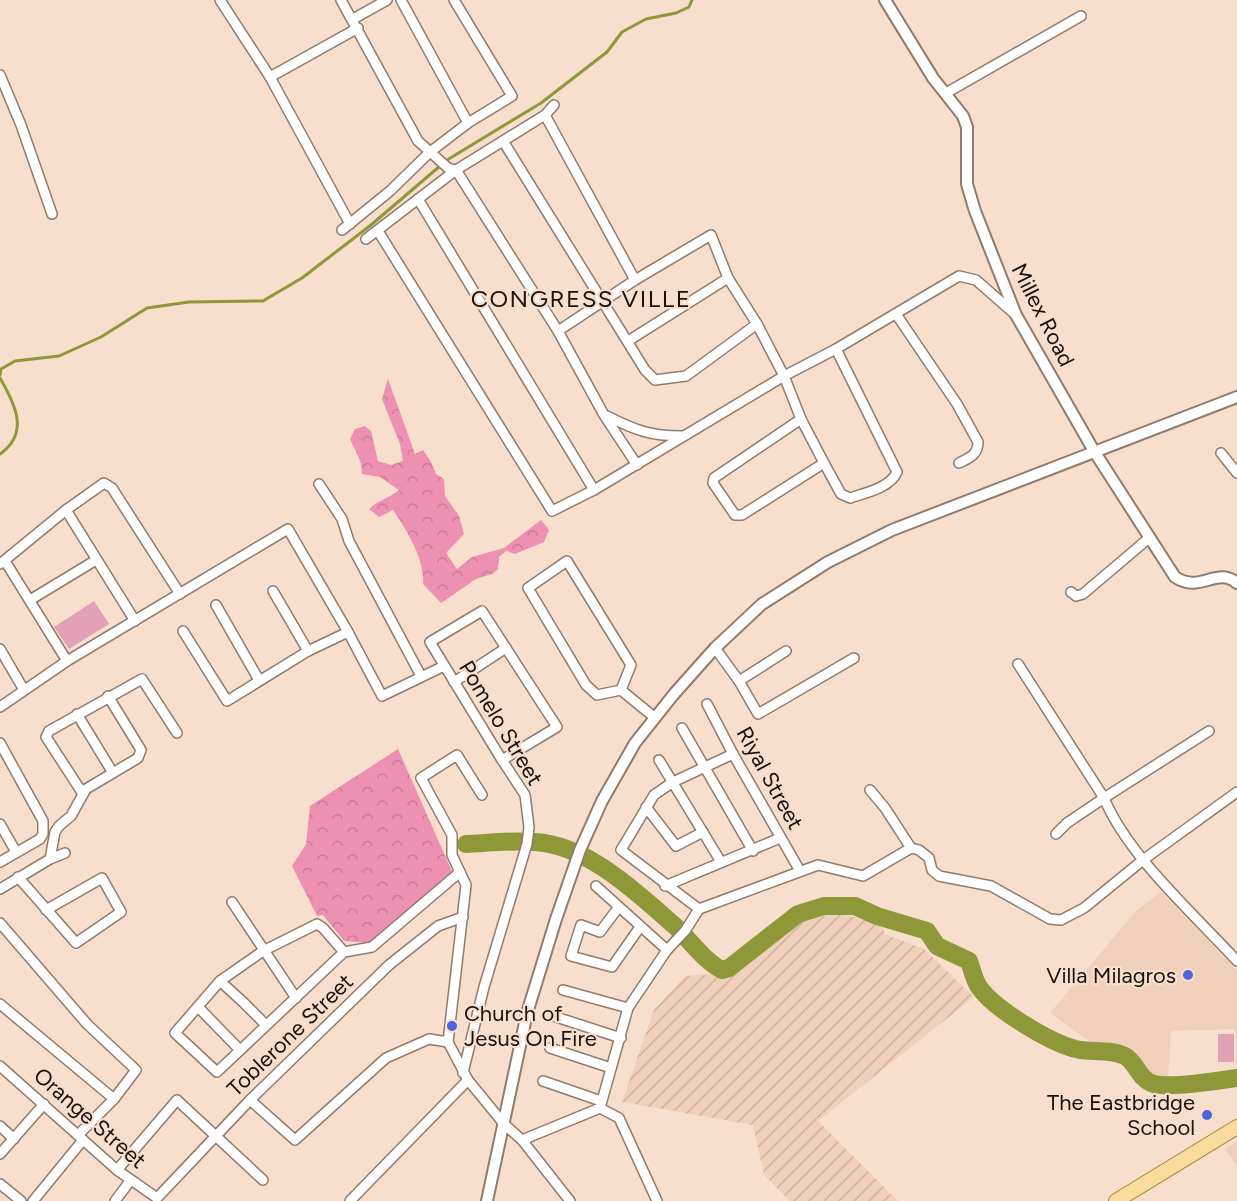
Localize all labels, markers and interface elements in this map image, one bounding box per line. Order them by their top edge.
street label: Millex Road [1006,259,1080,371]
district label: CONGRESS VILLE [471,284,691,313]
street label: Pomelo Street [453,656,549,790]
street label: Riyal Street [731,722,809,834]
place label: Villa Milagros [1046,962,1176,989]
street label: Toblerone Street [221,968,359,1102]
marker: Villa Milagros [1181,968,1195,982]
place label: Church of Jesus On Fire [464,1000,597,1052]
marker: Church of Jesus On Fire [445,1019,459,1033]
street label: Orange Street [28,1062,152,1174]
place label: The Eastbridge School [1047,1089,1195,1141]
marker: The Eastbridge School [1200,1108,1214,1122]

